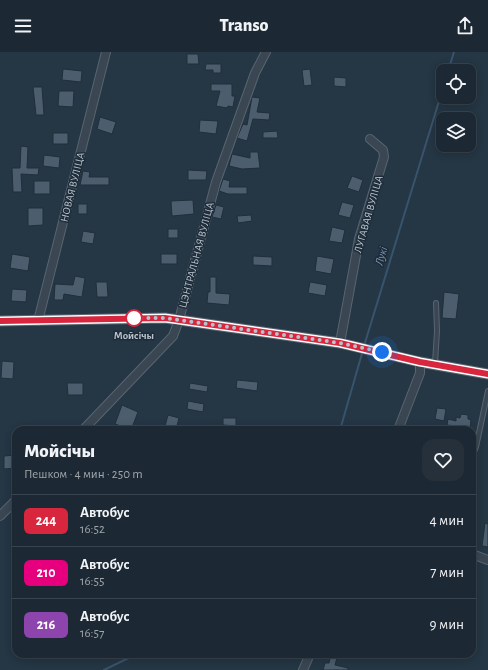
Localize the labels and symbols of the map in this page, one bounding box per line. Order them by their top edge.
street label: НОВАЯ ВУЛІЦА [58,151,87,223]
street label: ЛУГАВАЯ ВУЛІЦА [352,174,385,254]
street label: ЦЭНТРАЛЬНАЯ ВУЛІЦА [177,200,216,309]
water label: Лукі [372,245,390,268]
marker: Мойсічы [125,309,143,327]
place label: Мойсічы [114,330,154,341]
your location [372,342,392,362]

